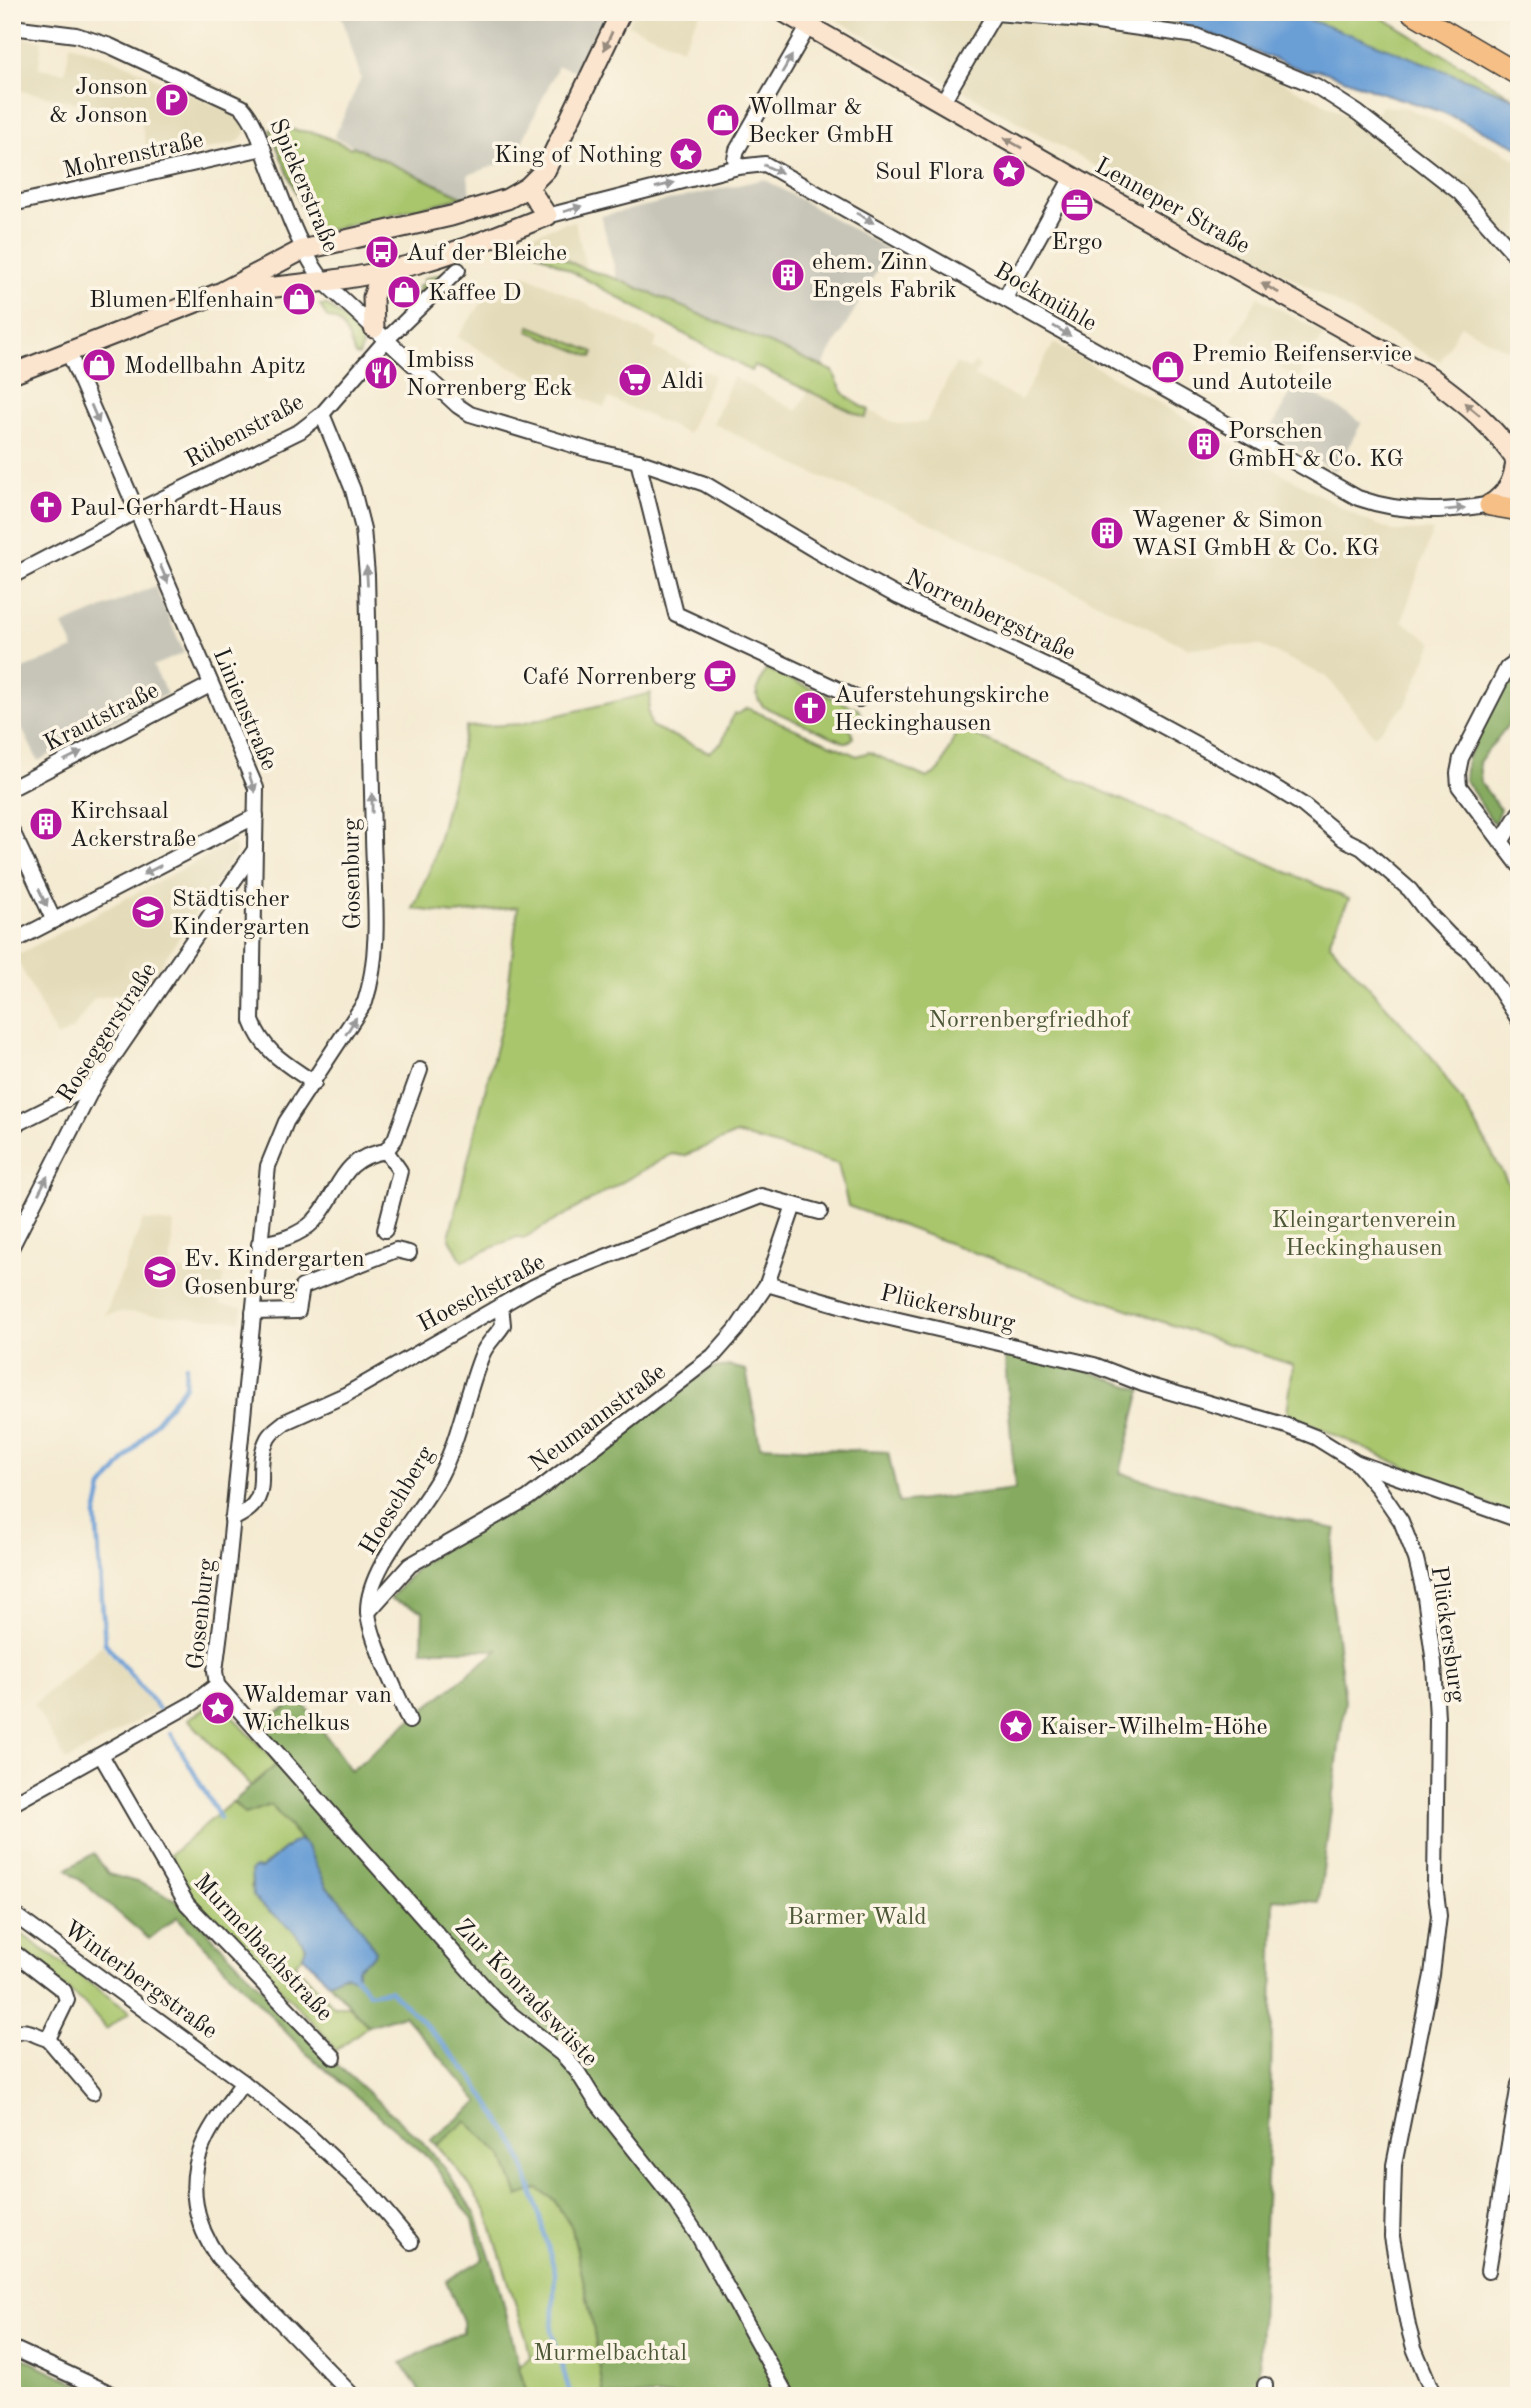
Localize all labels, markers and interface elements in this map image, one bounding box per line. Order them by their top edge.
one-way arrow [602,30,613,51]
one-way arrow [781,54,793,73]
place label: Jonson & Jonson [49,76,148,128]
parking icon: Jonson & Jonson [153,81,191,119]
place label: Wollmar & Becker GmbH [748,96,894,148]
shop icon: Wollmar & Becker GmbH [704,101,742,139]
street label: Spiekerstraße [264,116,342,256]
street label: Mohrenstraße [61,128,206,184]
place icon: King of Nothing [667,135,705,173]
one-way arrow [1004,137,1023,149]
place label: King of Nothing [494,144,662,168]
place icon: Soul Flora [990,152,1028,190]
street label: Lenneper Straße [1091,154,1253,259]
place label: Soul Flora [875,161,984,185]
one-way arrow [763,163,783,175]
one-way arrow [655,179,677,190]
office icon: Ergo [1058,186,1096,224]
one-way arrow [562,203,584,214]
one-way arrow [855,212,874,225]
place label: Ergo [1051,231,1103,255]
bus stop icon: Auf der Bleiche [363,233,401,271]
place label: Auf der Bleiche [406,242,567,266]
place label: ehem. Zinn Engels Fabrik [812,251,957,303]
building icon: ehem. Zinn Engels Fabrik [769,256,807,294]
street label: Bockmühle [990,259,1100,337]
shop icon: Kaffee D [385,273,423,311]
shop icon: Blumen Elfenhain [280,280,318,318]
place label: Kaffee D [428,282,521,306]
one-way arrow [1260,282,1280,294]
place label: Blumen Elfenhain [89,289,274,313]
one-way arrow [1053,325,1072,338]
place label: Premio Reifenservice und Autoteile [1192,343,1412,395]
shop icon: Modellbahn Apitz [80,346,118,384]
shop icon: Premio Reifenservice und Autoteile [1149,348,1187,386]
place label: Imbiss Norrenberg Eck [406,349,572,401]
restaurant icon: Imbiss Norrenberg Eck [362,354,400,392]
place label: Modellbahn Apitz [124,355,306,379]
supermarket icon: Aldi [616,361,654,399]
place label: Aldi [660,370,704,394]
street label: Rübenstraße [182,391,308,473]
one-way arrow [1464,402,1481,417]
one-way arrow [89,404,100,425]
place label: Porschen GmbH & Co. KG [1228,420,1404,472]
building icon: Porschen GmbH & Co. KG [1185,425,1223,463]
church icon: Paul-Gerhardt-Haus [27,488,65,526]
place label: Paul-Gerhardt-Haus [70,497,282,521]
one-way arrow [1444,504,1466,515]
place label: Wagener & Simon WASI GmbH & Co. KG [1132,509,1379,561]
building icon: Wagener & Simon WASI GmbH & Co. KG [1088,514,1126,552]
one-way arrow [158,564,169,585]
one-way arrow [361,565,372,587]
street label: Norrenbergstraße [902,566,1079,666]
street label: Linienstraße [208,645,281,774]
cafe icon: Café Norrenberg [701,657,739,695]
place label: Café Norrenberg [522,666,696,690]
street label: Krautstraße [41,679,163,757]
place label: Auferstehungskirche Heckinghausen [834,684,1049,736]
church icon: Auferstehungskirche Heckinghausen [791,689,829,727]
one-way arrow [63,751,83,762]
one-way arrow [247,773,258,794]
one-way arrow [367,792,378,814]
place label: Kirchsaal Ackerstraße [70,800,196,852]
building icon: Kirchsaal Ackerstraße [27,805,65,843]
street label: Gosenburg [340,818,366,930]
one-way arrow [141,864,161,876]
one-way arrow [38,888,49,908]
place label: Städtischer Kindergarten [172,888,310,940]
school or university icon: Städtischer Kindergarten [129,893,167,931]
street label: Roseggerstraße [54,959,162,1107]
park label: Norrenbergfriedhof [929,1009,1131,1033]
one-way arrow [344,1016,357,1035]
one-way arrow [38,1175,49,1195]
park label: Kleingartenverein Heckinghausen [1271,1209,1457,1261]
place label: Ev. Kindergarten Gosenburg [184,1248,365,1300]
street label: Hoeschstraße [415,1250,549,1337]
school or university icon: Ev. Kindergarten Gosenburg [141,1253,179,1291]
street label: Plückersburg [878,1282,1017,1336]
street label: Neumannstraße [526,1360,671,1477]
street label: Hoeschberg [356,1443,439,1559]
street label: Gosenburg [184,1557,220,1671]
street label: Plückersburg [1426,1564,1468,1704]
place label: Waldemar van Wichelkus [242,1684,392,1736]
place icon: Waldemar van Wichelkus [199,1689,237,1727]
place icon: Kaiser-Wilhelm-Höhe [997,1707,1035,1745]
place label: Kaiser-Wilhelm-Höhe [1040,1716,1268,1740]
street label: Murmelbachstraße [189,1870,337,2026]
park label: Barmer Wald [787,1906,927,1930]
street label: Zur Konradswüste [450,1915,602,2071]
street label: Winterbergstraße [58,1917,221,2044]
park label: Murmelbachtal [533,2342,687,2366]

